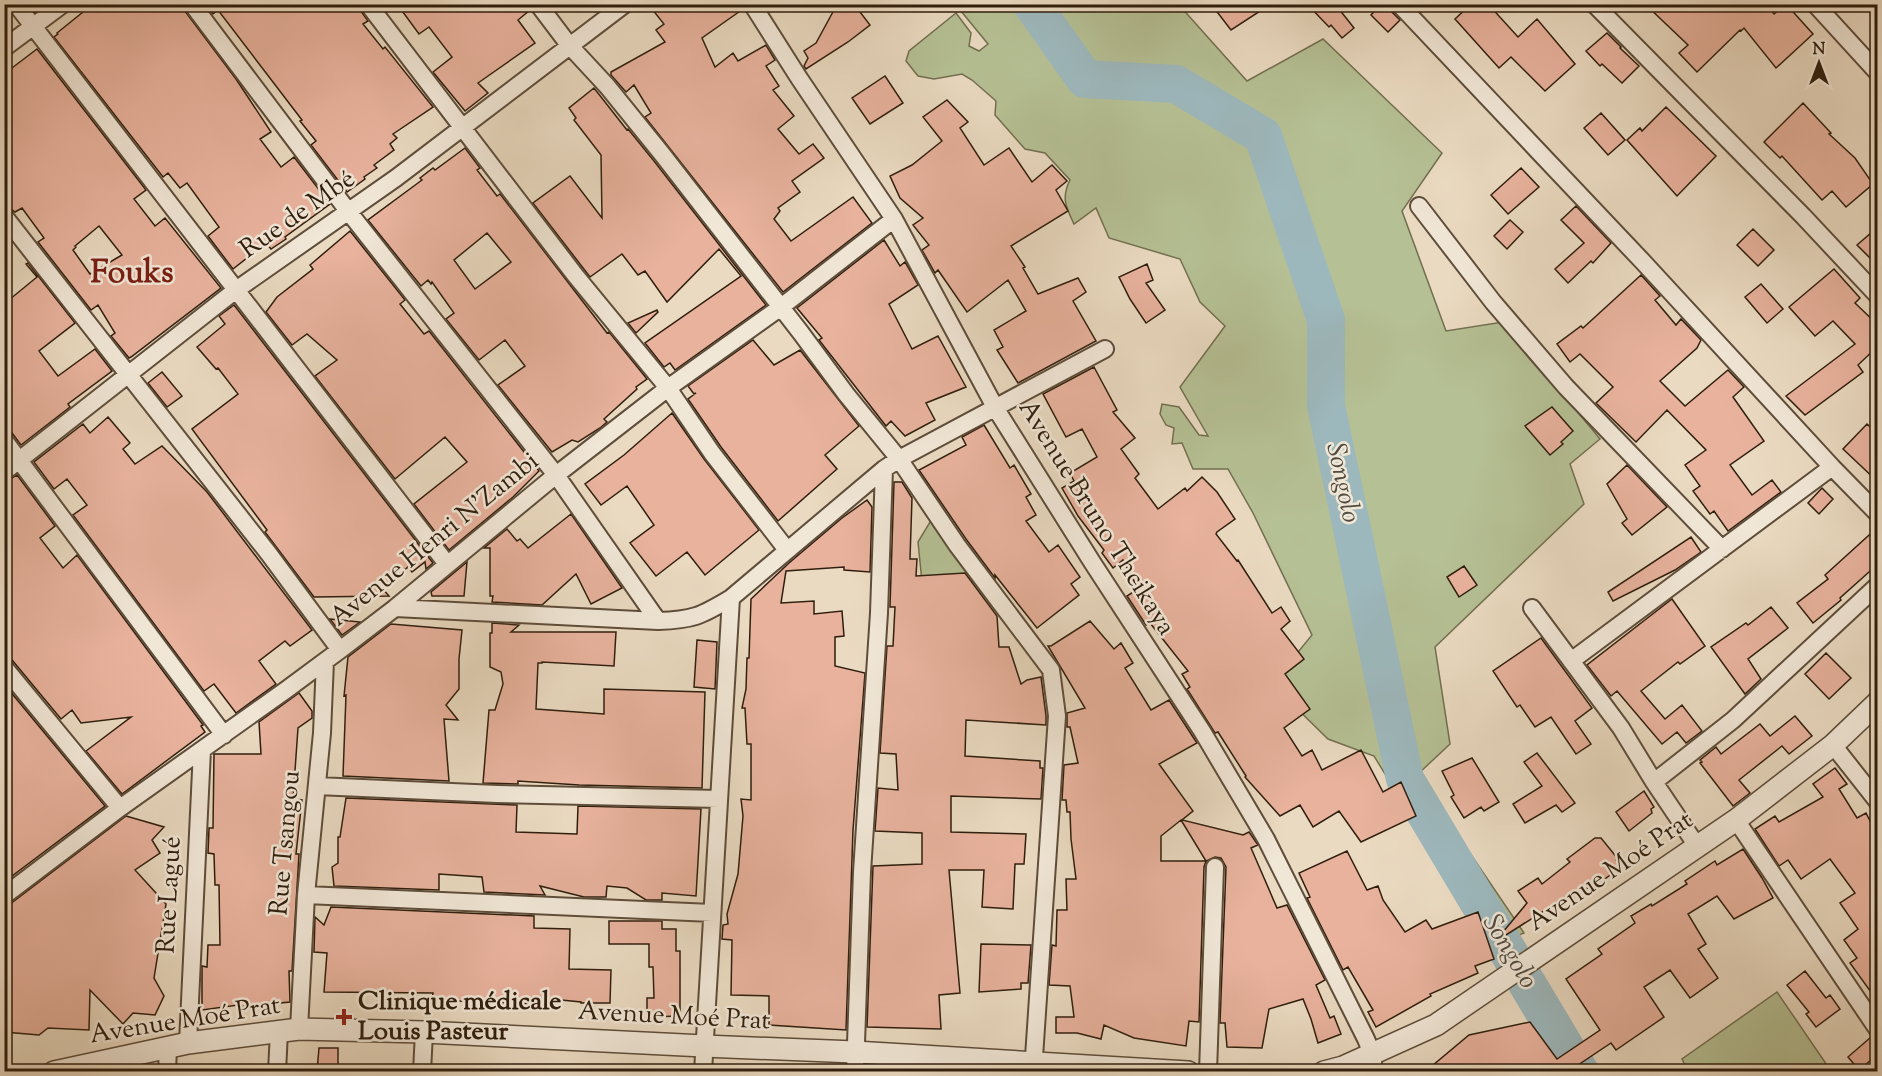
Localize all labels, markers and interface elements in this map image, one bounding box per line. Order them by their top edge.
north arrow [1789,33,1849,93]
text: N [1813,39,1826,62]
street label: Rue de Mbé [233,162,363,268]
district label: Fouks [90,251,174,297]
street label: Avenue Bruno Thcikaya [1008,393,1184,643]
water label: Songolo [1315,439,1369,527]
street label: Avenue Henri N'Zambi [322,444,548,636]
street label: Rue Tsangou [261,769,311,917]
street label: Avenue Moé Prat [1521,803,1701,941]
street label: Rue Lagué [148,835,192,955]
water label: Songolo [1471,907,1547,997]
place label: Clinique médicale Louis Pasteur [358,984,561,1051]
street label: Avenue Moé Prat [87,988,283,1054]
street label: Avenue Moé Prat [577,993,771,1041]
marker: Clinique médicale Louis Pasteur [335,1008,353,1026]

